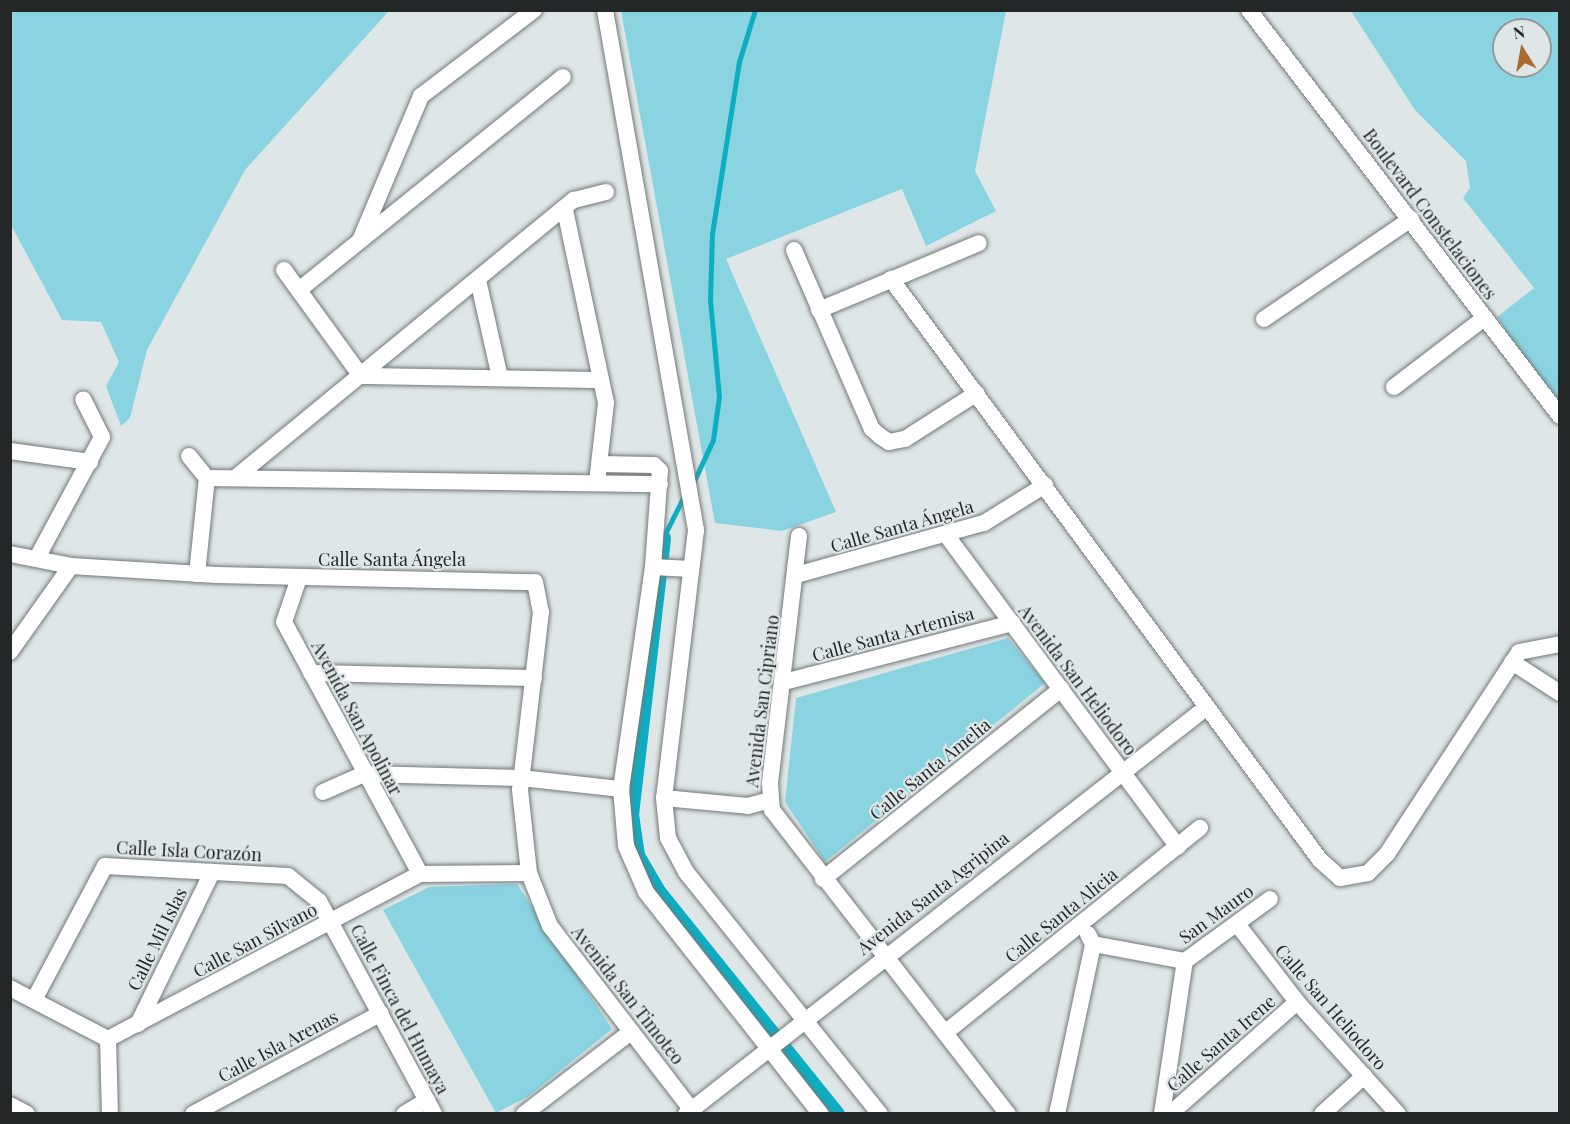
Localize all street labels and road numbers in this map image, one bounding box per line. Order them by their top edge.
street label: Boulevard Constelaciones [1359,124,1501,304]
street label: Calle Santa Ángela [828,495,976,557]
street label: Calle Santa Ángela [318,548,466,570]
street label: Avenida San Heliodoro [1014,600,1142,760]
street label: Calle Santa Artemisa [809,602,977,666]
street label: Avenida San Cipriano [741,613,783,789]
street label: Avenida San Apolinar [307,637,407,799]
street label: Calle Santa Amelia [865,713,995,825]
street label: Avenida Santa Agripina [852,827,1014,959]
street label: Calle Isla Corazón [115,836,263,866]
street label: Calle Santa Alicia [1000,863,1122,967]
street label: San Mauro [1175,880,1257,948]
street label: Calle Mil Islas [123,884,191,994]
street label: Calle San Silvano [189,898,321,982]
street label: Calle Finca del Humaya [346,920,454,1098]
street label: Avenida San Timoteo [567,921,689,1069]
street label: Calle San Heliodoro [1271,940,1391,1074]
street label: Calle Santa Irene [1162,990,1280,1096]
street label: Calle Isla Arenas [214,1005,342,1087]

